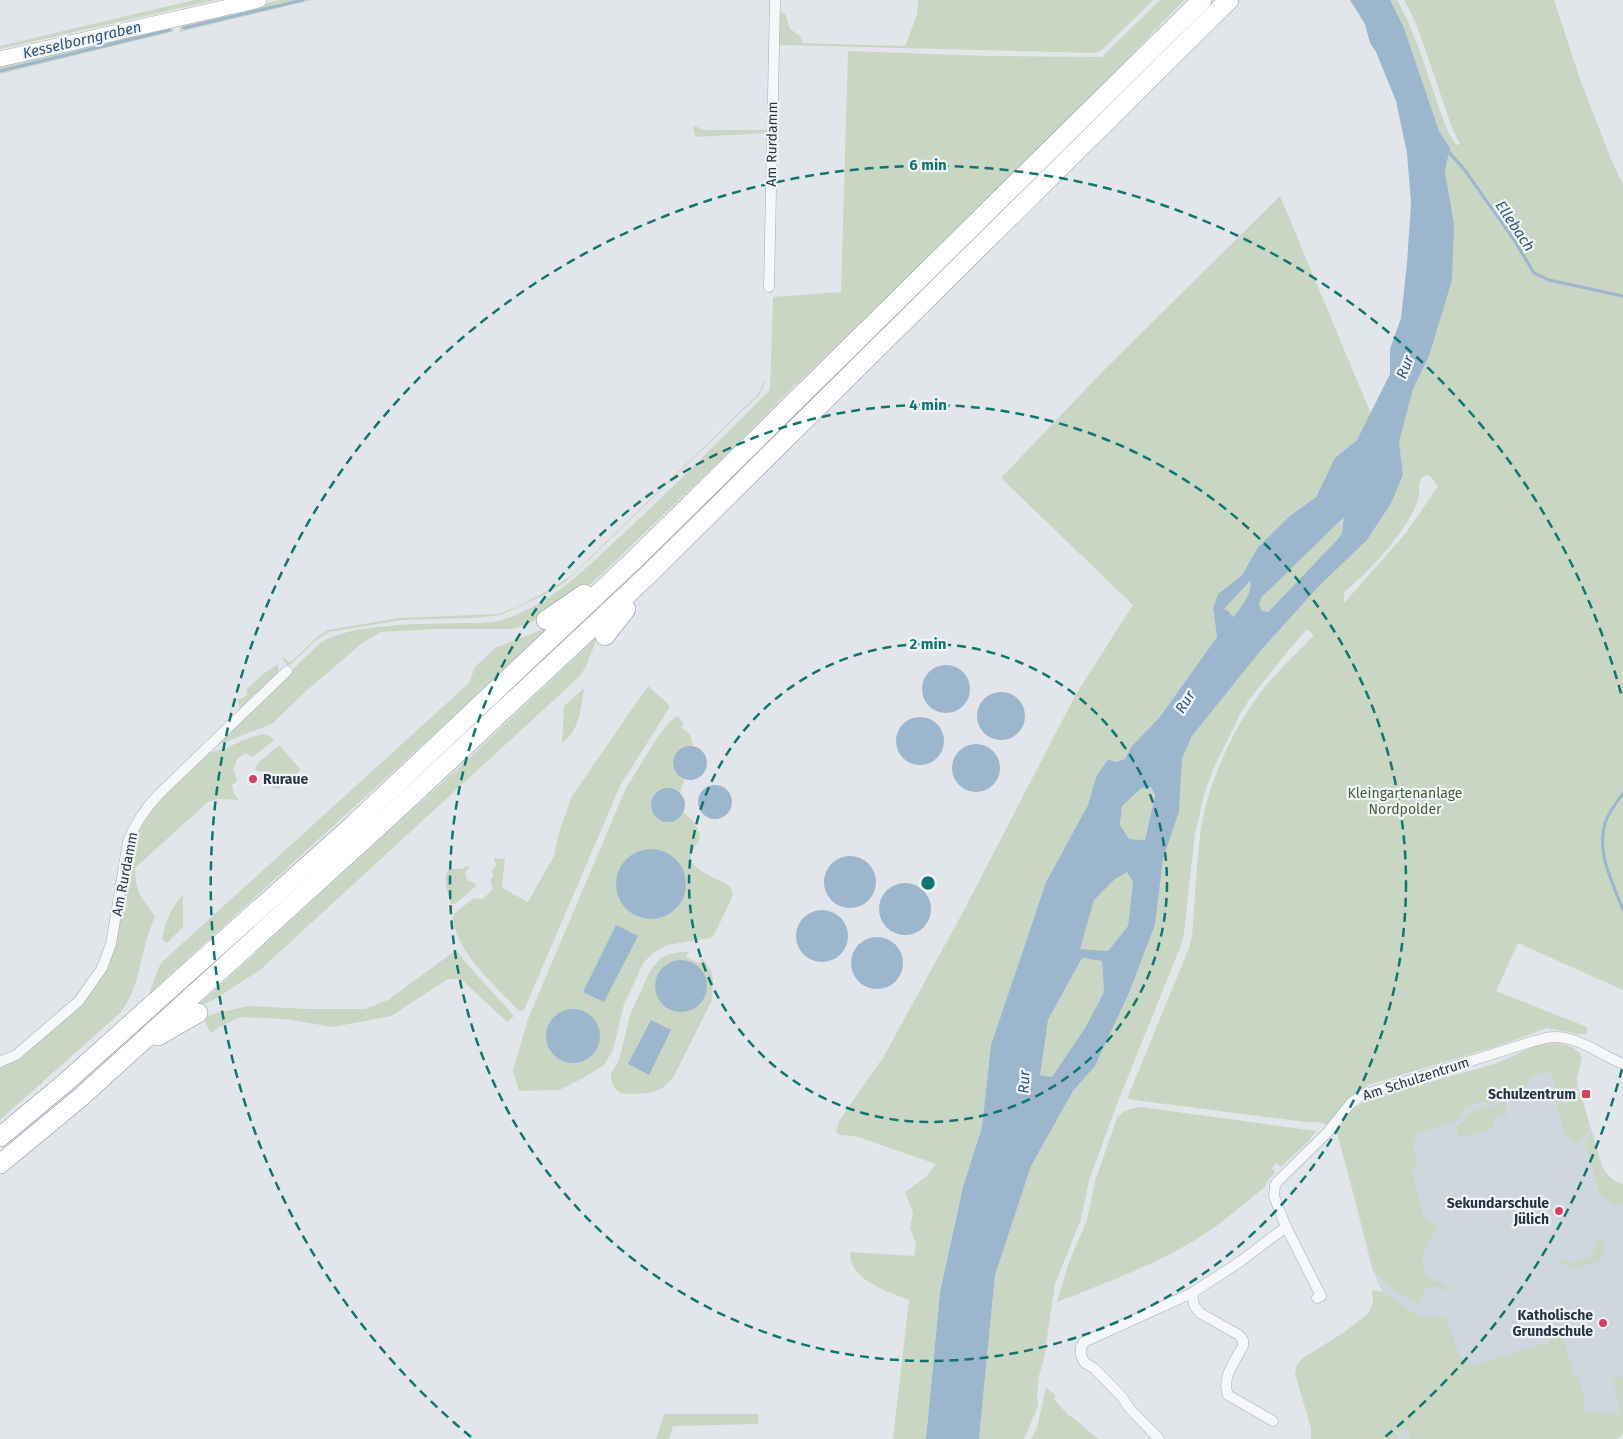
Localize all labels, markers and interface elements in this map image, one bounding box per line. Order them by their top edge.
water label: Kesselborngraben [21,18,143,62]
street label: Am Rurdamm [763,101,781,187]
text: 6 min [909,156,947,174]
water label: Ellebach [1492,197,1538,255]
water label: Rur [1392,352,1418,381]
text: 4 min [909,396,947,414]
text: 2 min [910,635,946,653]
water label: Rur [1171,686,1199,717]
place label: Ruraue [263,771,308,788]
marker: Ruraue [247,773,259,785]
park label: Kleingartenanlage Nordpolder [1348,785,1462,818]
street label: Am Rurdamm [109,830,141,918]
centre of rings [919,874,937,892]
street label: Am Schulzentrum [1361,1054,1471,1104]
water label: Rur [1015,1069,1033,1094]
place label: Schulzentrum [1488,1086,1576,1103]
marker: Schulzentrum [1580,1088,1592,1100]
place label: Sekundarschule Jülich [1447,1195,1549,1228]
marker: Sekundarschule Jülich [1553,1205,1565,1217]
place label: Katholische Grundschule [1513,1307,1593,1340]
marker: Katholische Grundschule [1597,1317,1609,1329]

